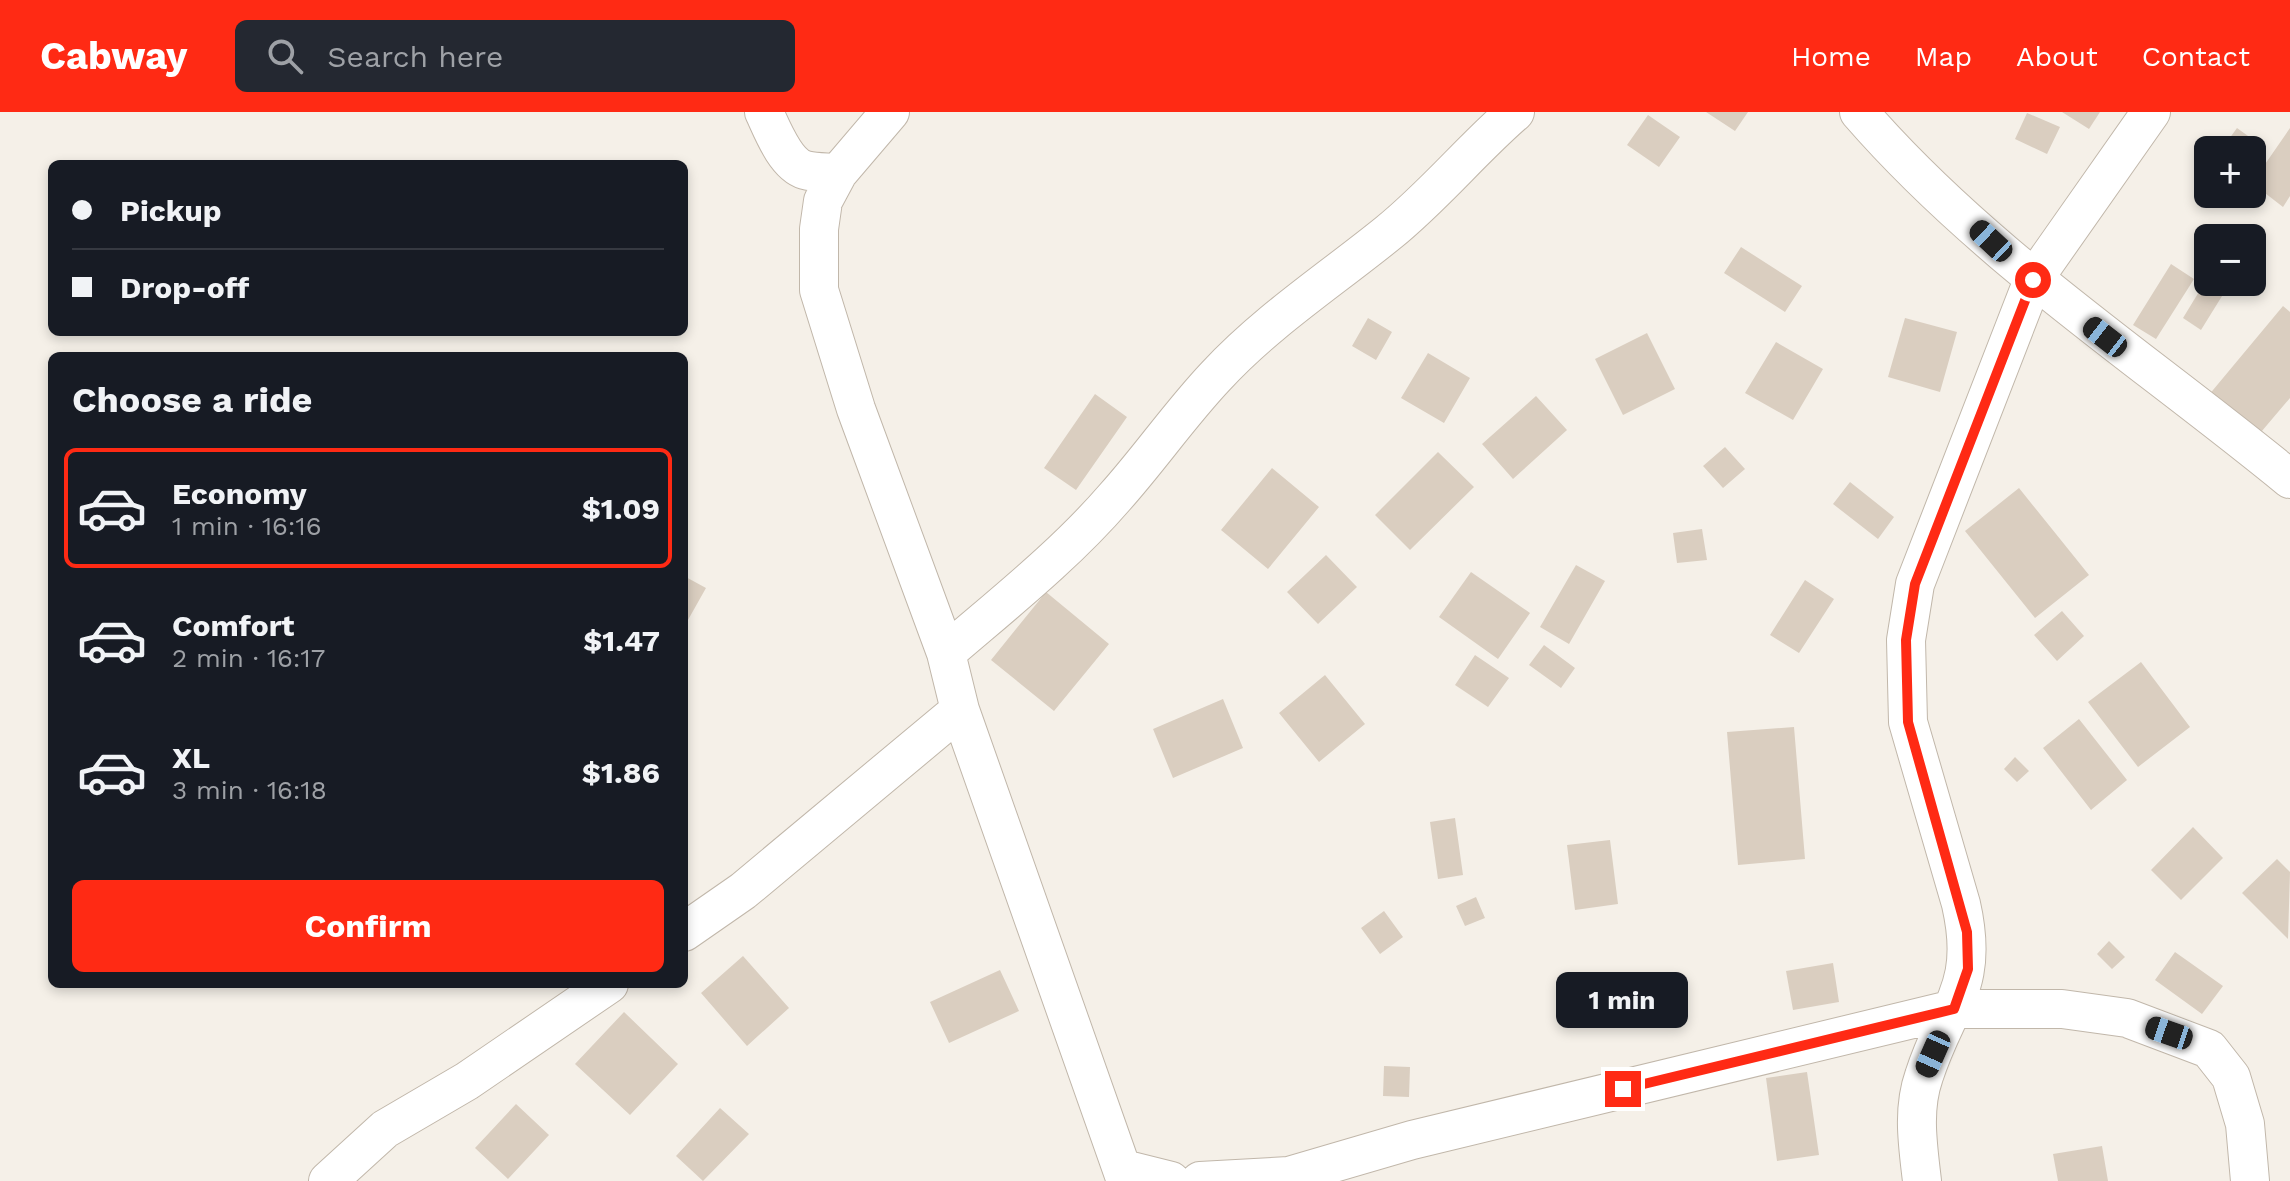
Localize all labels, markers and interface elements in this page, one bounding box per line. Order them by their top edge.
search box [235,20,795,92]
text: Cabway [40,34,187,78]
icon: search [263,34,307,78]
text: Search here [327,39,503,74]
text: Home [1791,40,1871,73]
text: Map [1915,40,1972,73]
text: About [2016,40,2098,73]
text: Contact [2142,40,2250,73]
map controls [2194,136,2266,296]
button: + [2194,136,2266,208]
text: Pickup [120,193,222,228]
car [1965,216,2017,266]
button: − [2194,224,2266,296]
route start [2015,262,2051,298]
text: Drop-off [120,270,249,305]
car [2079,313,2131,361]
text: Choose a ride [72,379,312,421]
icon: car [76,472,148,544]
text: Economy [172,476,307,511]
text: $1.09 [582,491,660,526]
text: 1 min · 16:16 [172,511,321,541]
icon: car [76,604,148,676]
text: Comfort [172,608,294,643]
text: $1.47 [583,623,660,658]
text: 2 min · 16:17 [172,643,325,673]
icon: car [76,736,148,808]
text: XL [172,740,210,775]
text: $1.86 [582,755,660,790]
text: 3 min · 16:18 [172,775,327,805]
button: Confirm [72,880,664,972]
callout: 1 min [1557,973,1689,1029]
text: 1 min [1589,985,1655,1015]
car [2142,1014,2196,1052]
car [1912,1027,1954,1081]
route end [1605,1071,1641,1107]

